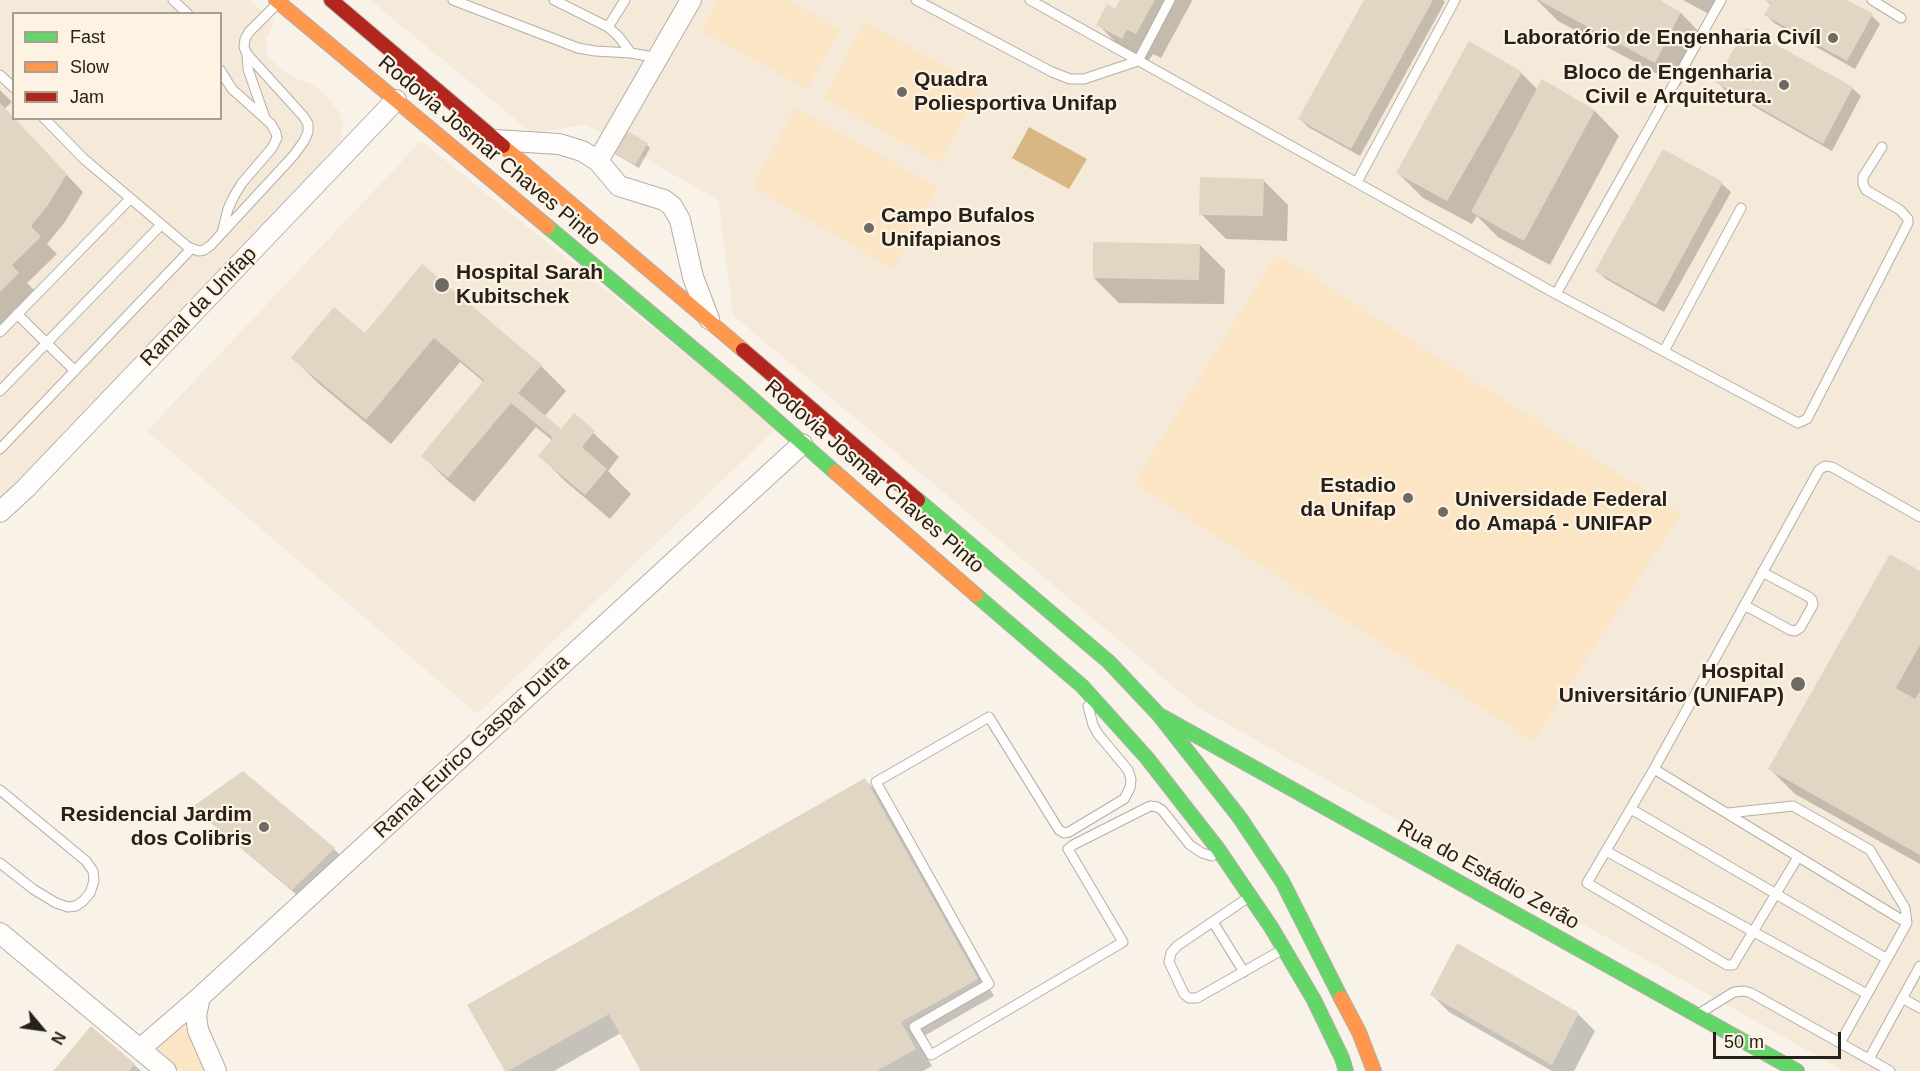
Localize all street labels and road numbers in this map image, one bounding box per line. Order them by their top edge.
street label: Rodovia Josmar Chaves Pinto [373,51,605,251]
street label: Ramal da Unifap [136,242,262,372]
street label: Rodovia Josmar Chaves Pinto [759,375,989,579]
street label: Ramal Eurico Gaspar Dutra [369,650,575,844]
street label: Rua do Estádio Zerão [1393,814,1583,936]

